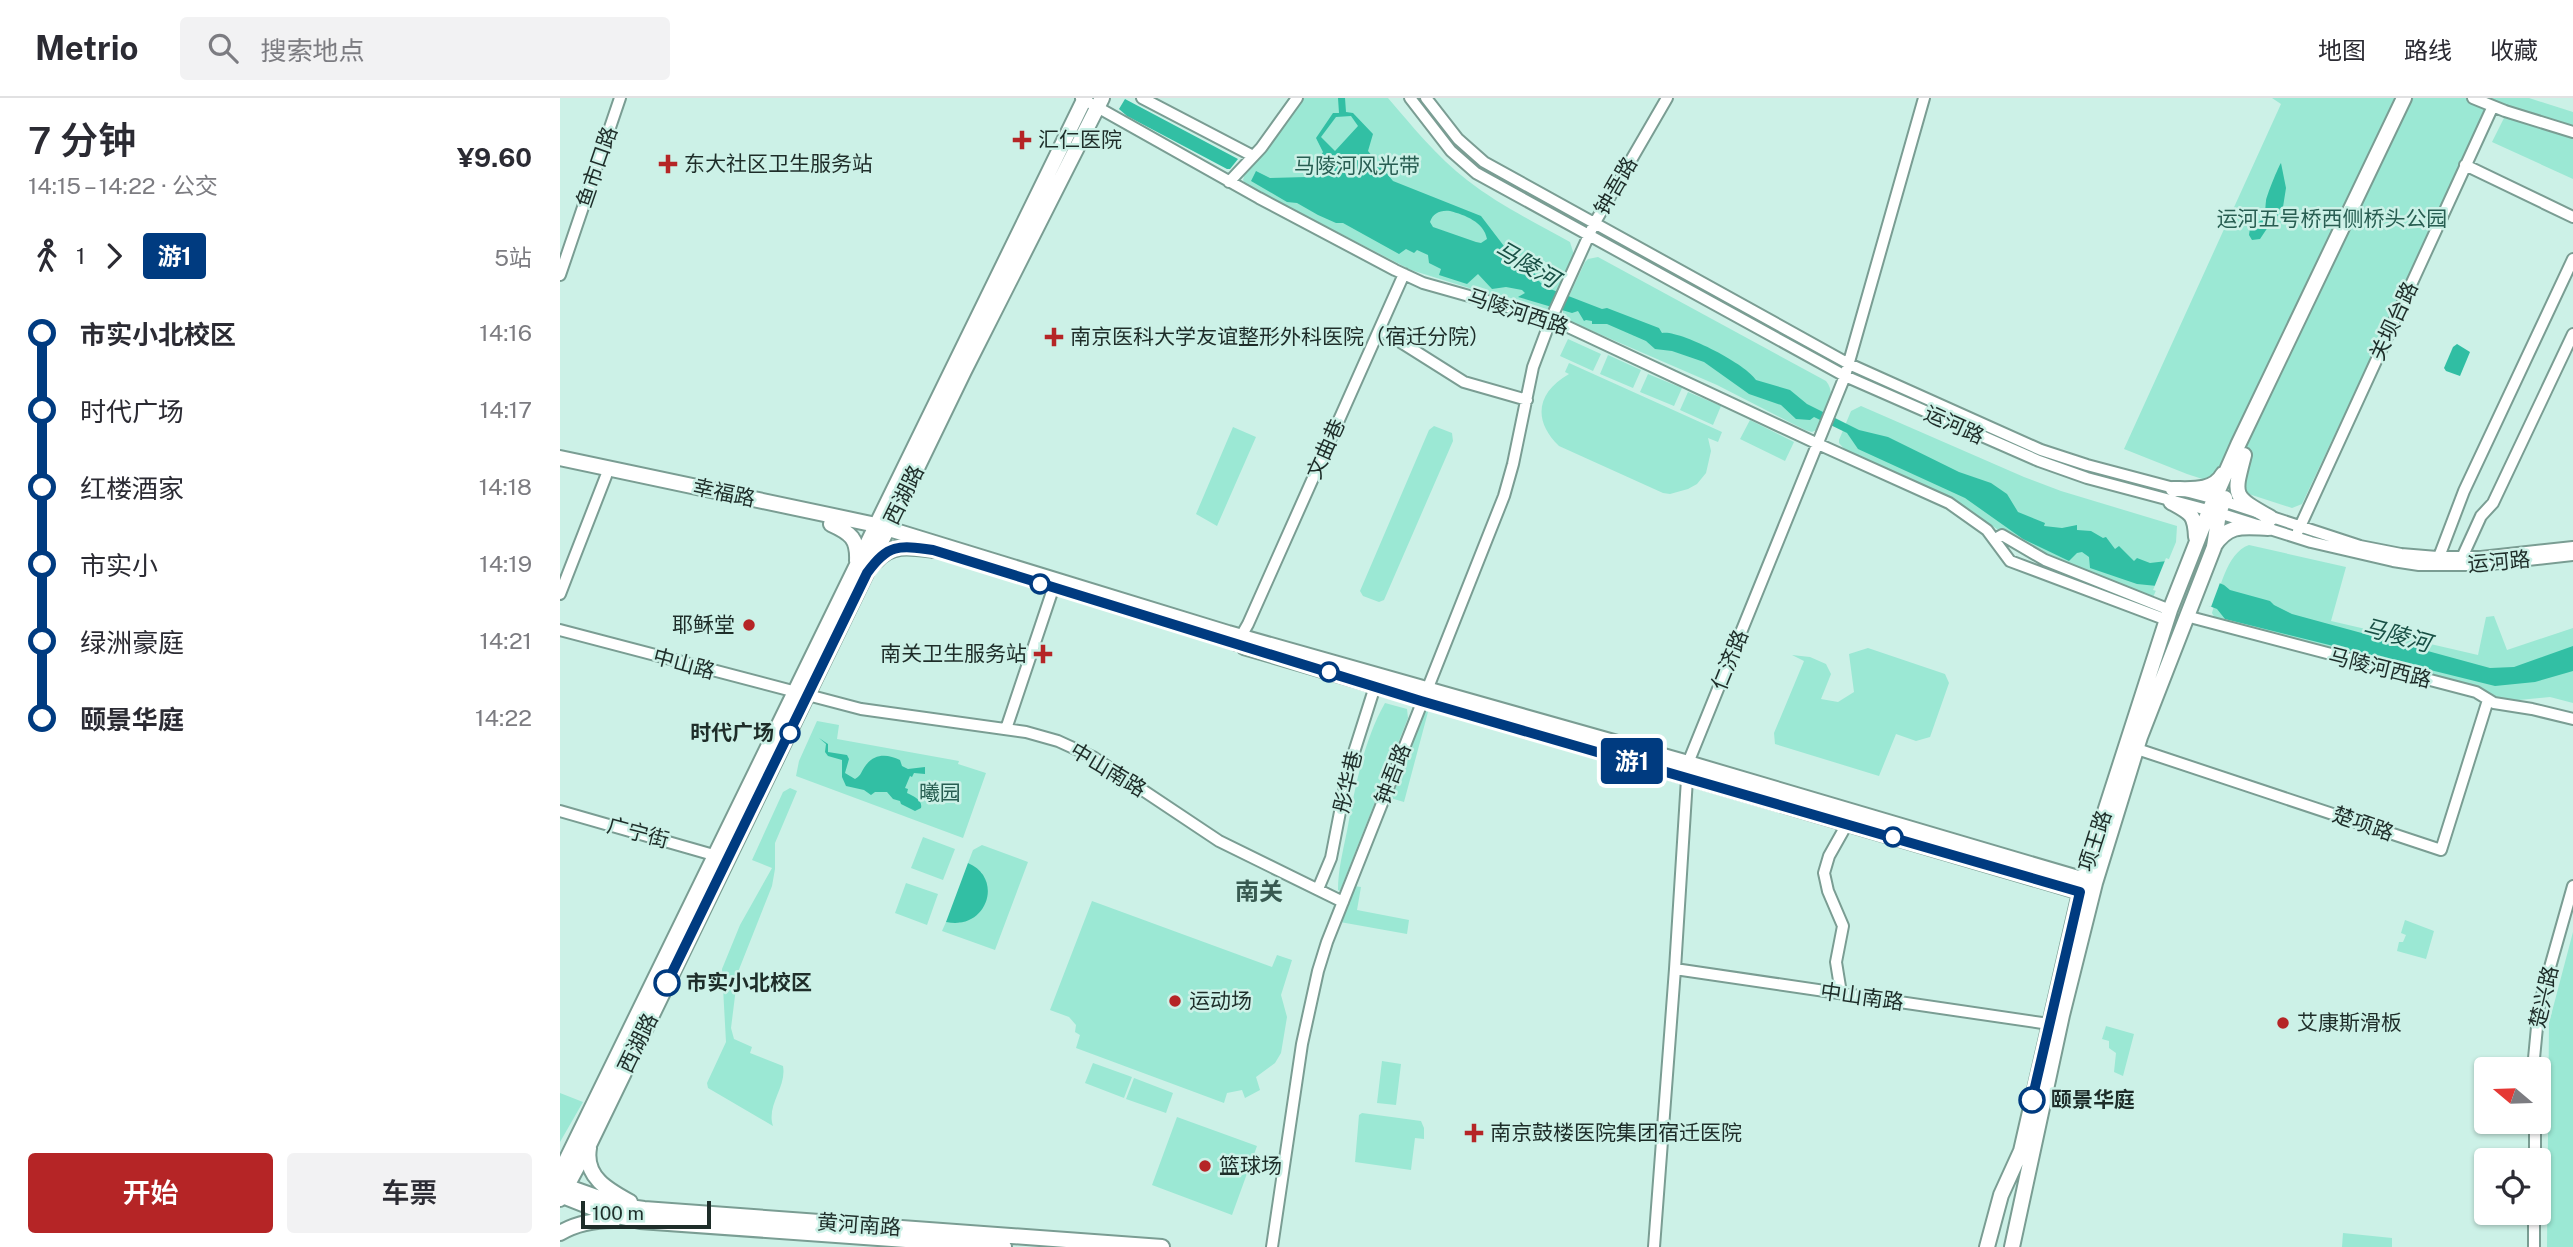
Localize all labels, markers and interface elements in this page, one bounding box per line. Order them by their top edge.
search box [180,17,670,80]
text: Metrio [35,29,138,67]
icon: search [204,29,242,67]
text: 搜索地点 [260,35,364,66]
text: 地图 [2318,36,2366,64]
text: 路线 [2404,36,2452,64]
text: 收藏 [2490,36,2538,64]
text: 7 分钟 [28,118,136,163]
street label: 鱼市口路 [571,123,622,211]
place label: 汇仁医院 [1038,127,1122,152]
marker: 汇仁医院 [1012,130,1032,150]
text: ¥9.60 [457,142,532,173]
place label: 东大社区卫生服务站 [684,151,873,176]
street label: 钟吾路 [1589,152,1642,219]
park label: 马陵河风光带 [1294,153,1420,178]
marker: 东大社区卫生服务站 [658,154,678,174]
text: 14:15 – 14:22 · 公交 [28,172,218,199]
park label: 运河五号桥西侧桥头公园 [2217,206,2448,231]
water label: 马陵河 [1491,235,1567,295]
icon: walk [28,237,66,275]
icon: forward [95,237,133,275]
text: 1 [76,242,85,269]
text: 游1 [157,242,192,270]
text: 5站 [494,244,532,271]
street label: 关坝台路 [2364,277,2423,364]
street label: 马陵河西路 [1464,283,1572,340]
text: 市实小北校区 [80,319,236,350]
text: 14:16 [479,319,532,346]
place label: 南京医科大学友谊整形外科医院（宿迁分院） [1070,324,1490,349]
marker: 南京医科大学友谊整形外科医院（宿迁分院） [1044,327,1064,347]
text: 时代广场 [80,396,184,427]
text: 14:17 [480,396,532,423]
street label: 运河路 [1920,400,1988,449]
street label: 文曲巷 [1301,415,1350,483]
street label: 西湖路 [879,461,929,529]
text: 红楼酒家 [80,473,184,504]
text: 14:18 [479,473,532,500]
street label: 幸福路 [691,474,758,511]
street label: 运河路 [2466,546,2531,577]
text: 市实小 [80,550,158,581]
text: 14:19 [479,550,532,577]
unlabelled marker [1030,574,1050,594]
place label: 耶稣堂 [672,612,735,637]
water label: 马陵河 [2360,613,2438,658]
marker: 耶稣堂 [741,617,757,633]
street label: 仁济路 [1706,626,1753,694]
text: 绿洲豪庭 [80,627,184,658]
text: 14:21 [479,627,532,654]
place label: 南关卫生服务站 [880,641,1027,666]
street label: 中山路 [650,643,718,684]
street label: 马陵河西路 [2326,643,2434,692]
marker: 南关卫生服务站 [1033,644,1053,664]
unlabelled marker [1319,662,1339,682]
text: 颐景华庭 [80,704,184,735]
text: 14:22 [475,704,532,731]
place label: 时代广场 [690,720,774,745]
marker: 时代广场 [780,723,800,743]
street label: 中山南路 [1066,737,1151,802]
line badge: 游1 [1600,738,1664,784]
street label: 钟吾路 [1370,740,1415,808]
text: 游1 [1615,747,1649,775]
street label: 彤华巷 [1328,748,1367,815]
park label: 曦园 [919,780,961,805]
street label: 楚项路 [2329,801,2397,846]
street label: 项王路 [2073,807,2116,875]
street label: 广宁街 [604,812,672,853]
unlabelled marker [1883,827,1903,847]
district label: 南关 [1235,877,1283,905]
street label: 楚兴路 [2524,963,2563,1030]
marker: 市实小北校区 [654,970,680,996]
place label: 市实小北校区 [686,970,812,995]
street label: 中山南路 [1819,978,1905,1015]
place label: 运动场 [1189,988,1252,1013]
marker: 运动场 [1167,993,1183,1009]
street label: 西湖路 [613,1009,663,1077]
place label: 艾康斯滑板 [2297,1010,2402,1035]
marker: 艾康斯滑板 [2275,1015,2291,1031]
north arrow [2474,1057,2552,1134]
map controls [2474,1057,2551,1225]
marker: 颐景华庭 [2019,1087,2045,1113]
place label: 颐景华庭 [2051,1087,2135,1112]
place label: 南京鼓楼医院集团宿迁医院 [1490,1120,1742,1145]
marker: 南京鼓楼医院集团宿迁医院 [1464,1123,1484,1143]
button: locate [2474,1148,2551,1225]
button: 开始 [28,1153,273,1233]
button: 车票 [287,1153,532,1233]
place label: 篮球场 [1219,1153,1282,1178]
marker: 篮球场 [1197,1158,1213,1174]
scale bar [581,1198,710,1230]
text: 100 m [592,1202,644,1224]
street label: 黄河南路 [816,1209,902,1240]

